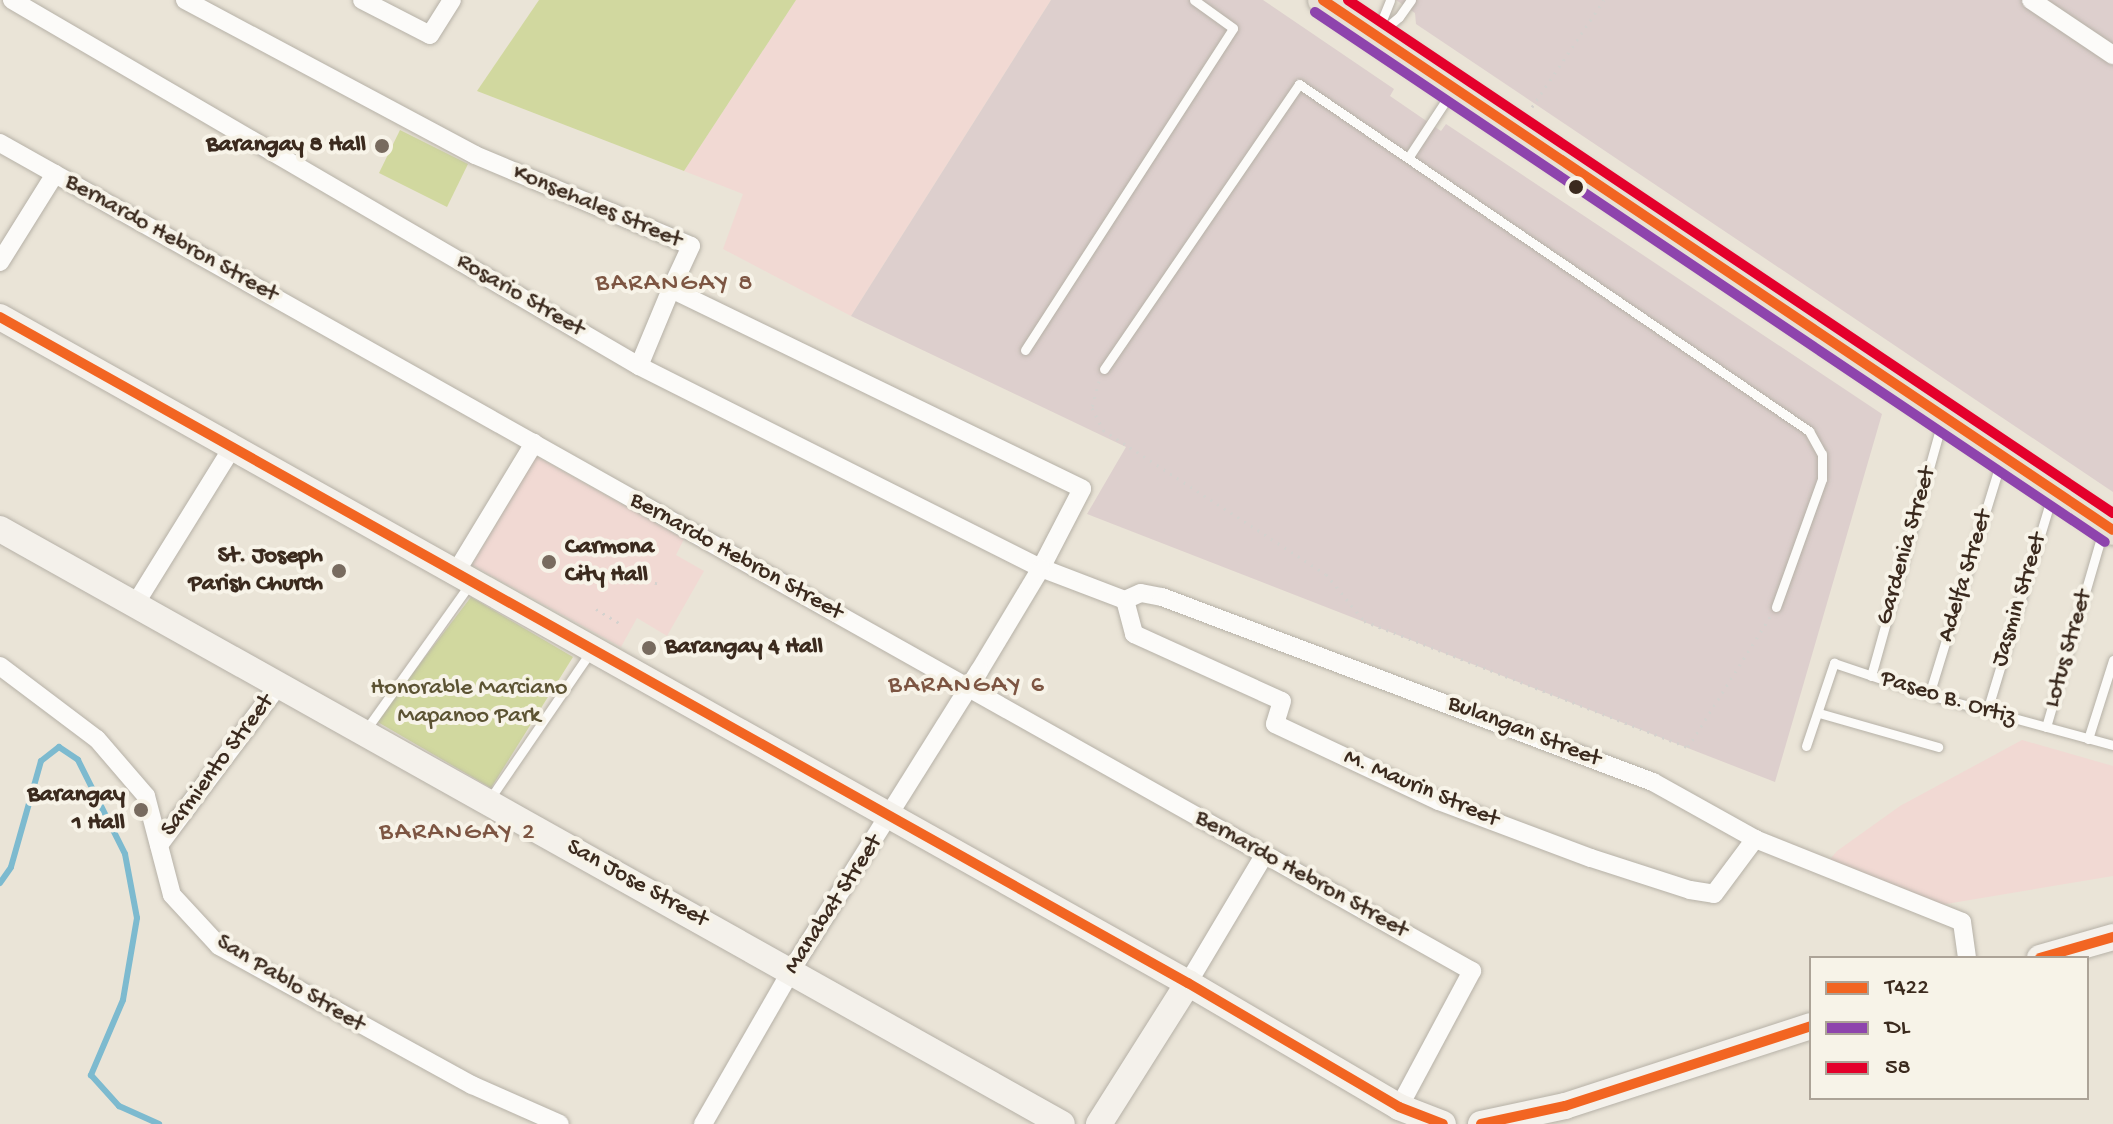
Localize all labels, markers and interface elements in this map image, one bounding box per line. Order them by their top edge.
place label: Barangay 8 Hall [206,132,366,160]
marker: Barangay 8 Hall [373,137,391,155]
street label: Konsehales Street [508,158,686,256]
street label: Bernardo Hebron Street [59,168,283,310]
unlabelled marker [1568,179,1584,195]
street label: Rosario Street [451,248,589,344]
district label: BARANGAY 8 [596,269,754,301]
street label: Gardenia Street [1871,464,1943,628]
street label: Bernardo Hebron Street [624,486,848,628]
street label: Adelfa Street [1932,507,2000,645]
street label: Jasmin Street [1986,530,2054,670]
place label: Carmona City Hall [565,534,654,590]
place label: St. Joseph Parish Church [189,543,323,599]
marker: Carmona City Hall [540,553,558,571]
marker: St. Joseph Parish Church [330,562,348,580]
street label: Lotus Street [2039,587,2099,711]
place label: Barangay 4 Hall [665,634,823,662]
marker: Barangay 4 Hall [640,639,658,657]
street label: Paseo B. Ortiz [1877,665,2019,733]
district label: BARANGAY 6 [888,671,1046,703]
park label: Honorable Marciano Mapanoo Park [371,675,567,731]
street label: Sarmiento Street [155,689,281,843]
street label: Bulangan Street [1443,690,1605,774]
street label: M. Maurin Street [1339,743,1503,835]
place label: Barangay 1 Hall [27,782,125,838]
marker: Barangay 1 Hall [132,801,150,819]
street label: Bernardo Hebron Street [1189,804,1413,946]
district label: BARANGAY 2 [379,818,537,850]
street label: Manabat Street [778,830,890,980]
street label: San Jose Street [561,833,713,935]
street label: San Pablo Street [210,928,370,1040]
legend [1809,956,2089,1100]
text: T422 [1885,974,1929,1003]
text: DL [1885,1014,1909,1043]
text: 58 [1885,1054,1911,1083]

